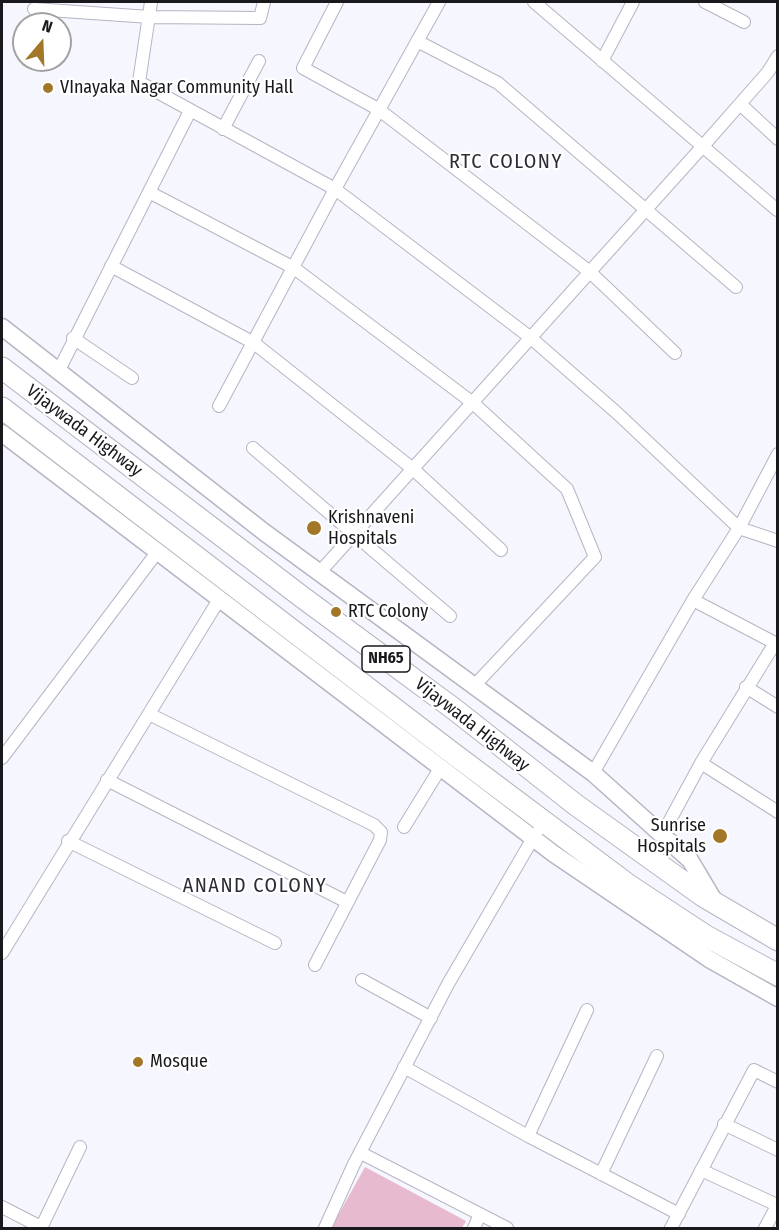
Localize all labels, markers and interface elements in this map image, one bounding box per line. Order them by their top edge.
north arrow [12,12,72,72]
text: N [40,16,55,37]
place label: VInayaka Nagar Community Hall [60,77,293,99]
marker: VInayaka Nagar Community Hall [41,81,55,95]
district label: RTC COLONY [449,150,563,174]
street label: Vijaywada Highway [22,380,146,482]
place label: Krishnaveni Hospitals [328,507,414,550]
marker: Krishnaveni Hospitals [305,519,323,537]
place label: RTC Colony [348,601,428,623]
marker: RTC Colony [329,605,343,619]
road number: NH65 [362,646,410,672]
street label: Vijaywada Highway [410,674,534,776]
place label: Sunrise Hospitals [637,815,706,858]
marker: Sunrise Hospitals [711,827,729,845]
district label: ANAND COLONY [183,874,327,898]
place label: Mosque [150,1051,208,1073]
marker: Mosque [131,1055,145,1069]

